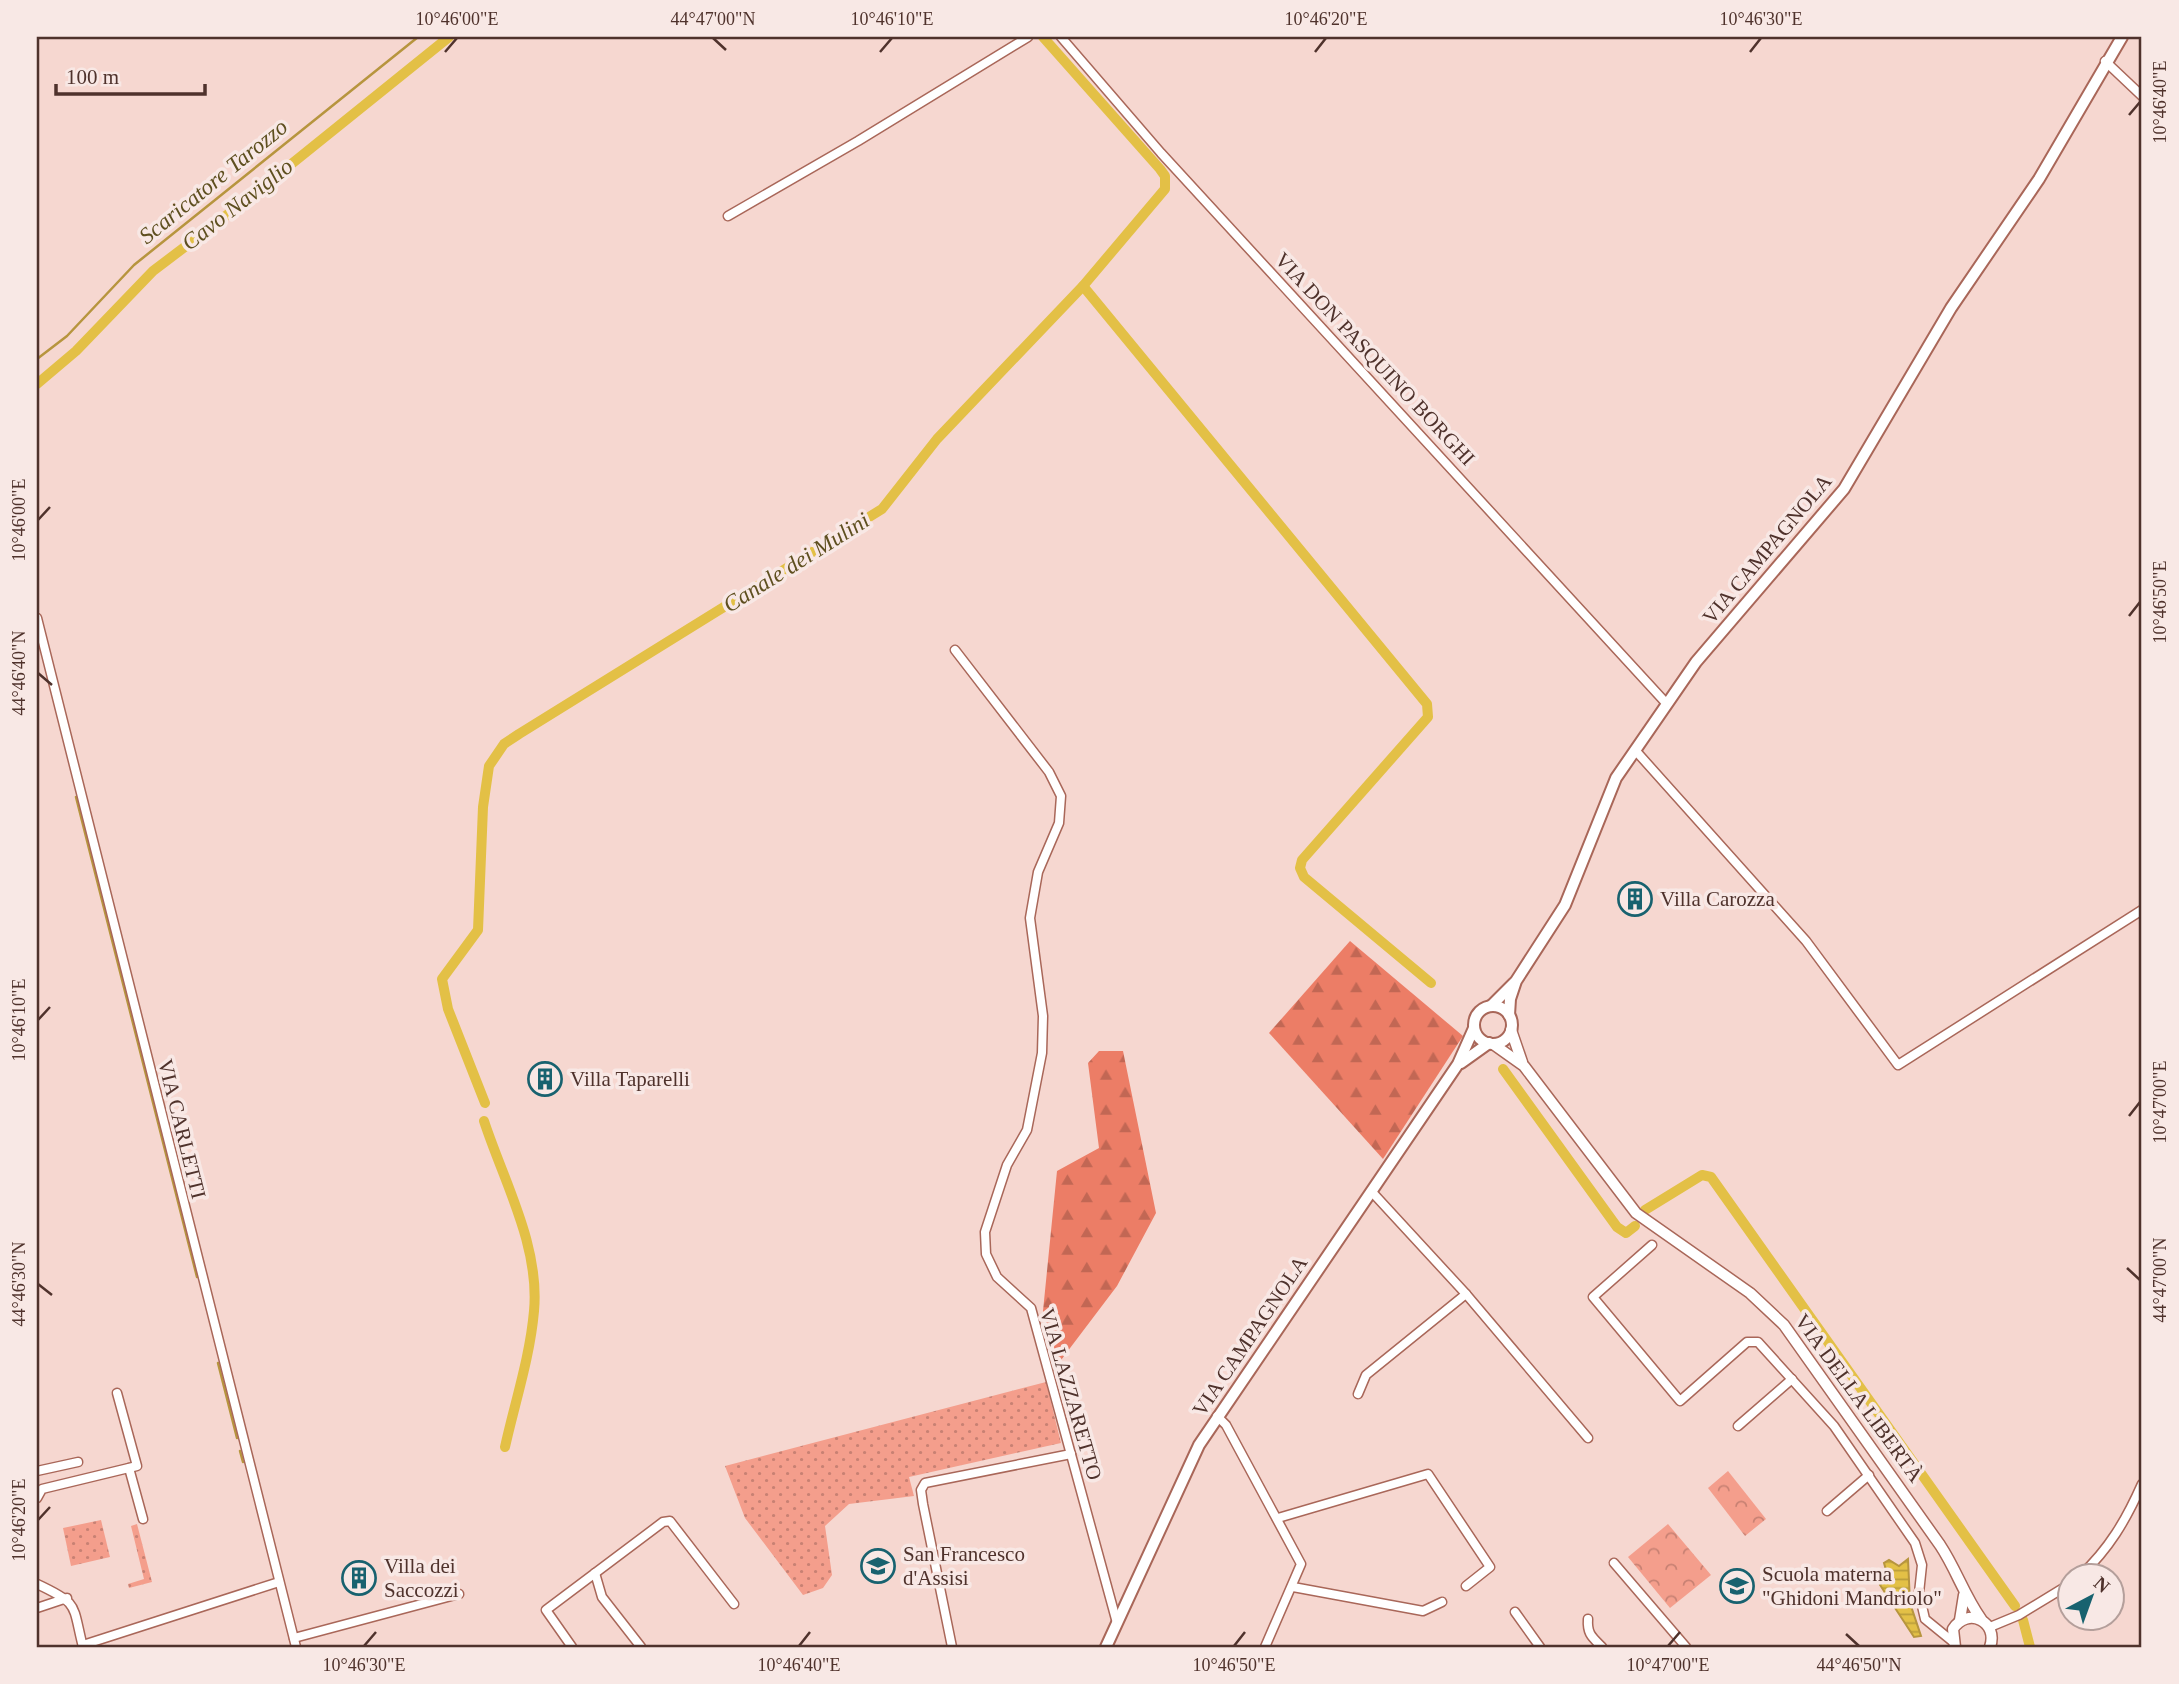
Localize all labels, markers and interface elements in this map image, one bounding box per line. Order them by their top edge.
text: 10°46'00"E [416,9,498,29]
text: 44°47'00"N [671,9,755,29]
text: 10°46'10"E [851,9,933,29]
text: 10°46'20"E [1285,9,1367,29]
text: 10°46'30"E [1720,9,1802,29]
scale bar [56,52,205,96]
text: 10°46'40"E [2150,61,2170,143]
text: 100 m [66,65,119,89]
water label: Scaricatore Tarozzo [134,114,292,249]
water label: Cavo Naviglio [177,153,298,255]
street label: VIA DON PASQUINO BORGHI [1270,248,1480,470]
street label: VIA CAMPAGNOLA [1697,469,1837,629]
text: 10°46'00"E [9,479,29,561]
water label: Canale dei Mulini [719,507,874,617]
text: 10°46'50"E [2150,561,2170,643]
text: 44°46'40"N [9,631,29,715]
building icon: Villa Carozza [1616,880,1654,918]
place label: Villa Carozza [1660,887,1775,911]
text: 10°46'10"E [9,979,29,1061]
street label: VIA CARLETTI [153,1057,211,1201]
building icon: Villa Taparelli [526,1060,564,1098]
text: 10°47'00"E [2150,1061,2170,1143]
place label: Villa Taparelli [570,1067,690,1091]
text: 44°47'00"N [2150,1238,2170,1322]
text: 44°46'30"N [9,1242,29,1326]
street label: VIA CAMPAGNOLA [1188,1251,1313,1421]
street label: VIA LAZZARETTO [1035,1305,1107,1483]
street label: VIA DELLA LIBERTÀ [1790,1309,1928,1487]
text: 10°46'20"E [9,1479,29,1561]
place label: San Francesco d'Assisi [903,1542,1025,1590]
school or university icon: San Francesco d'Assisi [859,1547,897,1585]
place label: Villa dei Saccozzi [384,1554,459,1602]
building icon: Villa dei Saccozzi [340,1559,378,1597]
place label: Scuola materna "Ghidoni Mandriolo" [1762,1562,1942,1610]
north arrow [2056,1562,2126,1632]
school or university icon: Scuola materna "Ghidoni Mandriolo" [1718,1567,1756,1605]
text: N [2090,1572,2114,1597]
text: 10°46'30"E [323,1655,405,1675]
text: 10°46'40"E [758,1655,840,1675]
text: 10°46'50"E [1193,1655,1275,1675]
text: 10°47'00"E [1627,1655,1709,1675]
text: 44°46'50"N [1817,1655,1901,1675]

